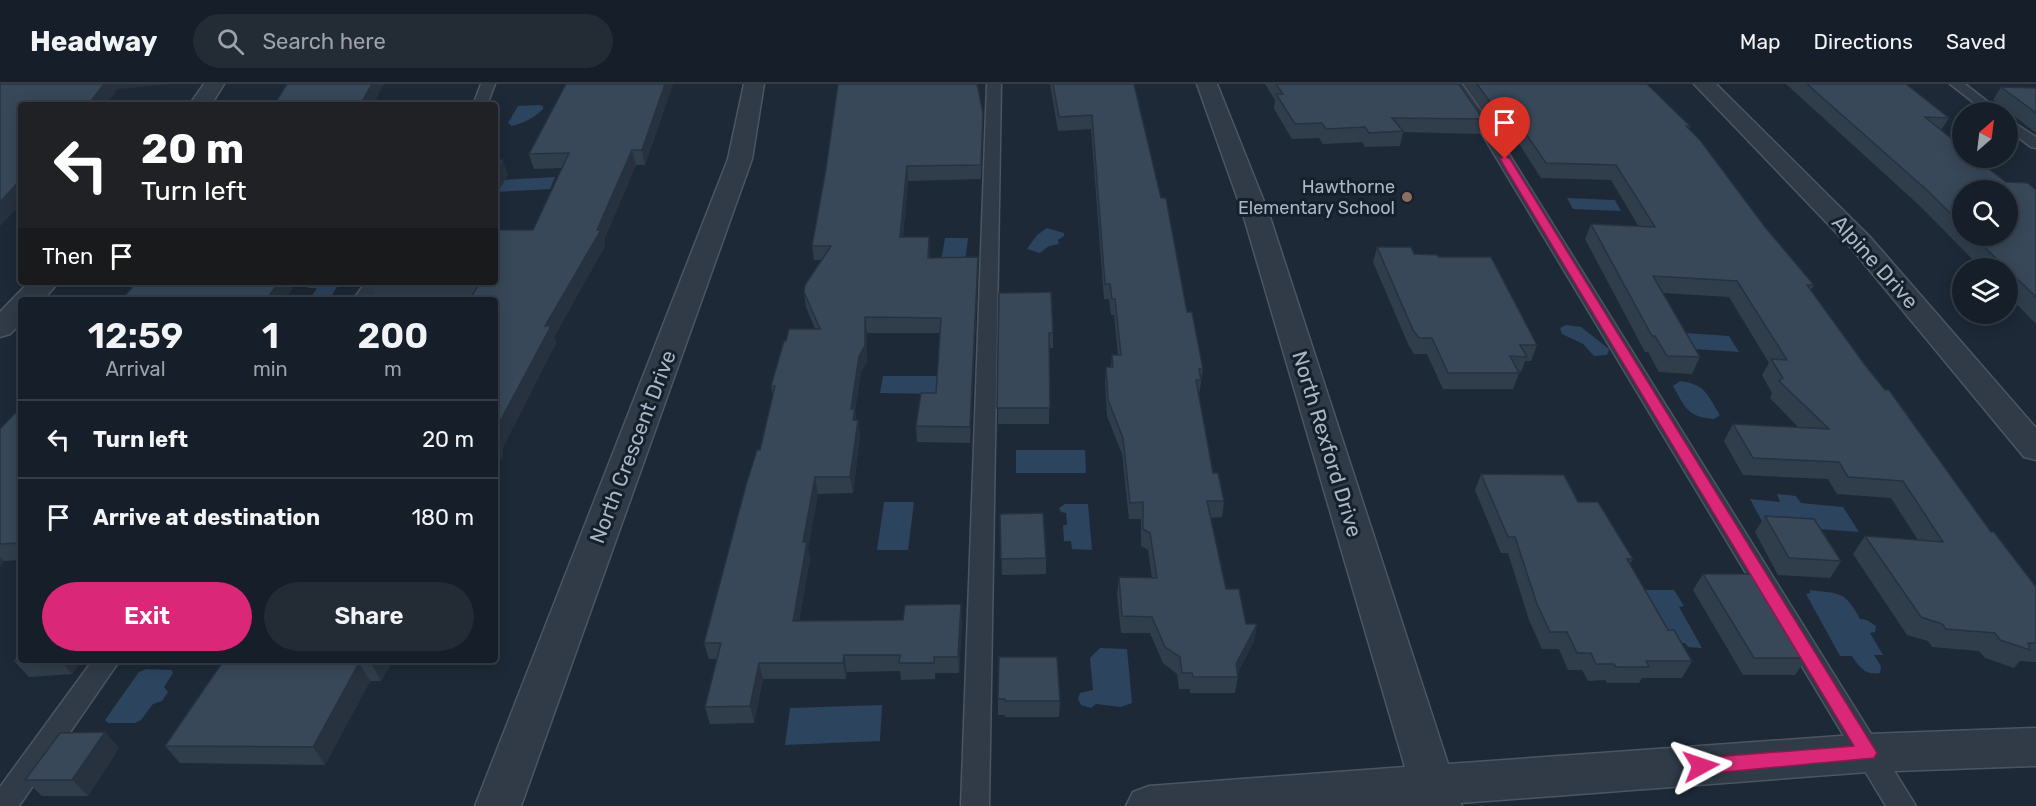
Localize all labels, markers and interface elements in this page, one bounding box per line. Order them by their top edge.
search box [193,14,613,68]
text: Headway [30,25,157,58]
icon: search [214,25,247,58]
text: Search here [262,28,386,55]
text: Map [1740,29,1781,54]
text: Directions [1814,29,1913,54]
text: Saved [1946,29,2006,54]
pin [1479,97,1530,159]
north arrow [1952,102,2018,168]
map controls [1952,102,2018,324]
icon: arrive [1488,106,1521,139]
text: 20 m [141,124,244,174]
icon: left [42,126,120,204]
text: Turn left [141,175,246,207]
place label: Hawthorne Elementary School [1238,176,1395,219]
button: search [1952,180,2018,246]
marker: Hawthorne Elementary School [1400,190,1414,204]
street label: Alpine Drive [1827,210,1924,313]
icon: arrive [105,240,138,273]
text: Then [42,243,93,270]
button: layers [1952,258,2018,324]
text: 12:59 [88,314,183,357]
text: 1 [262,314,279,357]
text: 200 [357,314,428,357]
street label: North Crescent Drive [584,347,681,547]
street label: North Rexford Drive [1287,348,1368,540]
text: Arrival [105,357,166,381]
text: min [253,357,288,381]
text: m [384,357,402,381]
icon: left [42,423,75,456]
text: Turn left [93,426,188,453]
text: 20 m [422,426,474,453]
icon: arrive [42,501,75,534]
text: Arrive at destination [93,504,320,531]
text: 180 m [412,504,474,531]
button: Exit [42,582,252,651]
button: Share [264,582,474,651]
position arrow [1669,734,1733,798]

